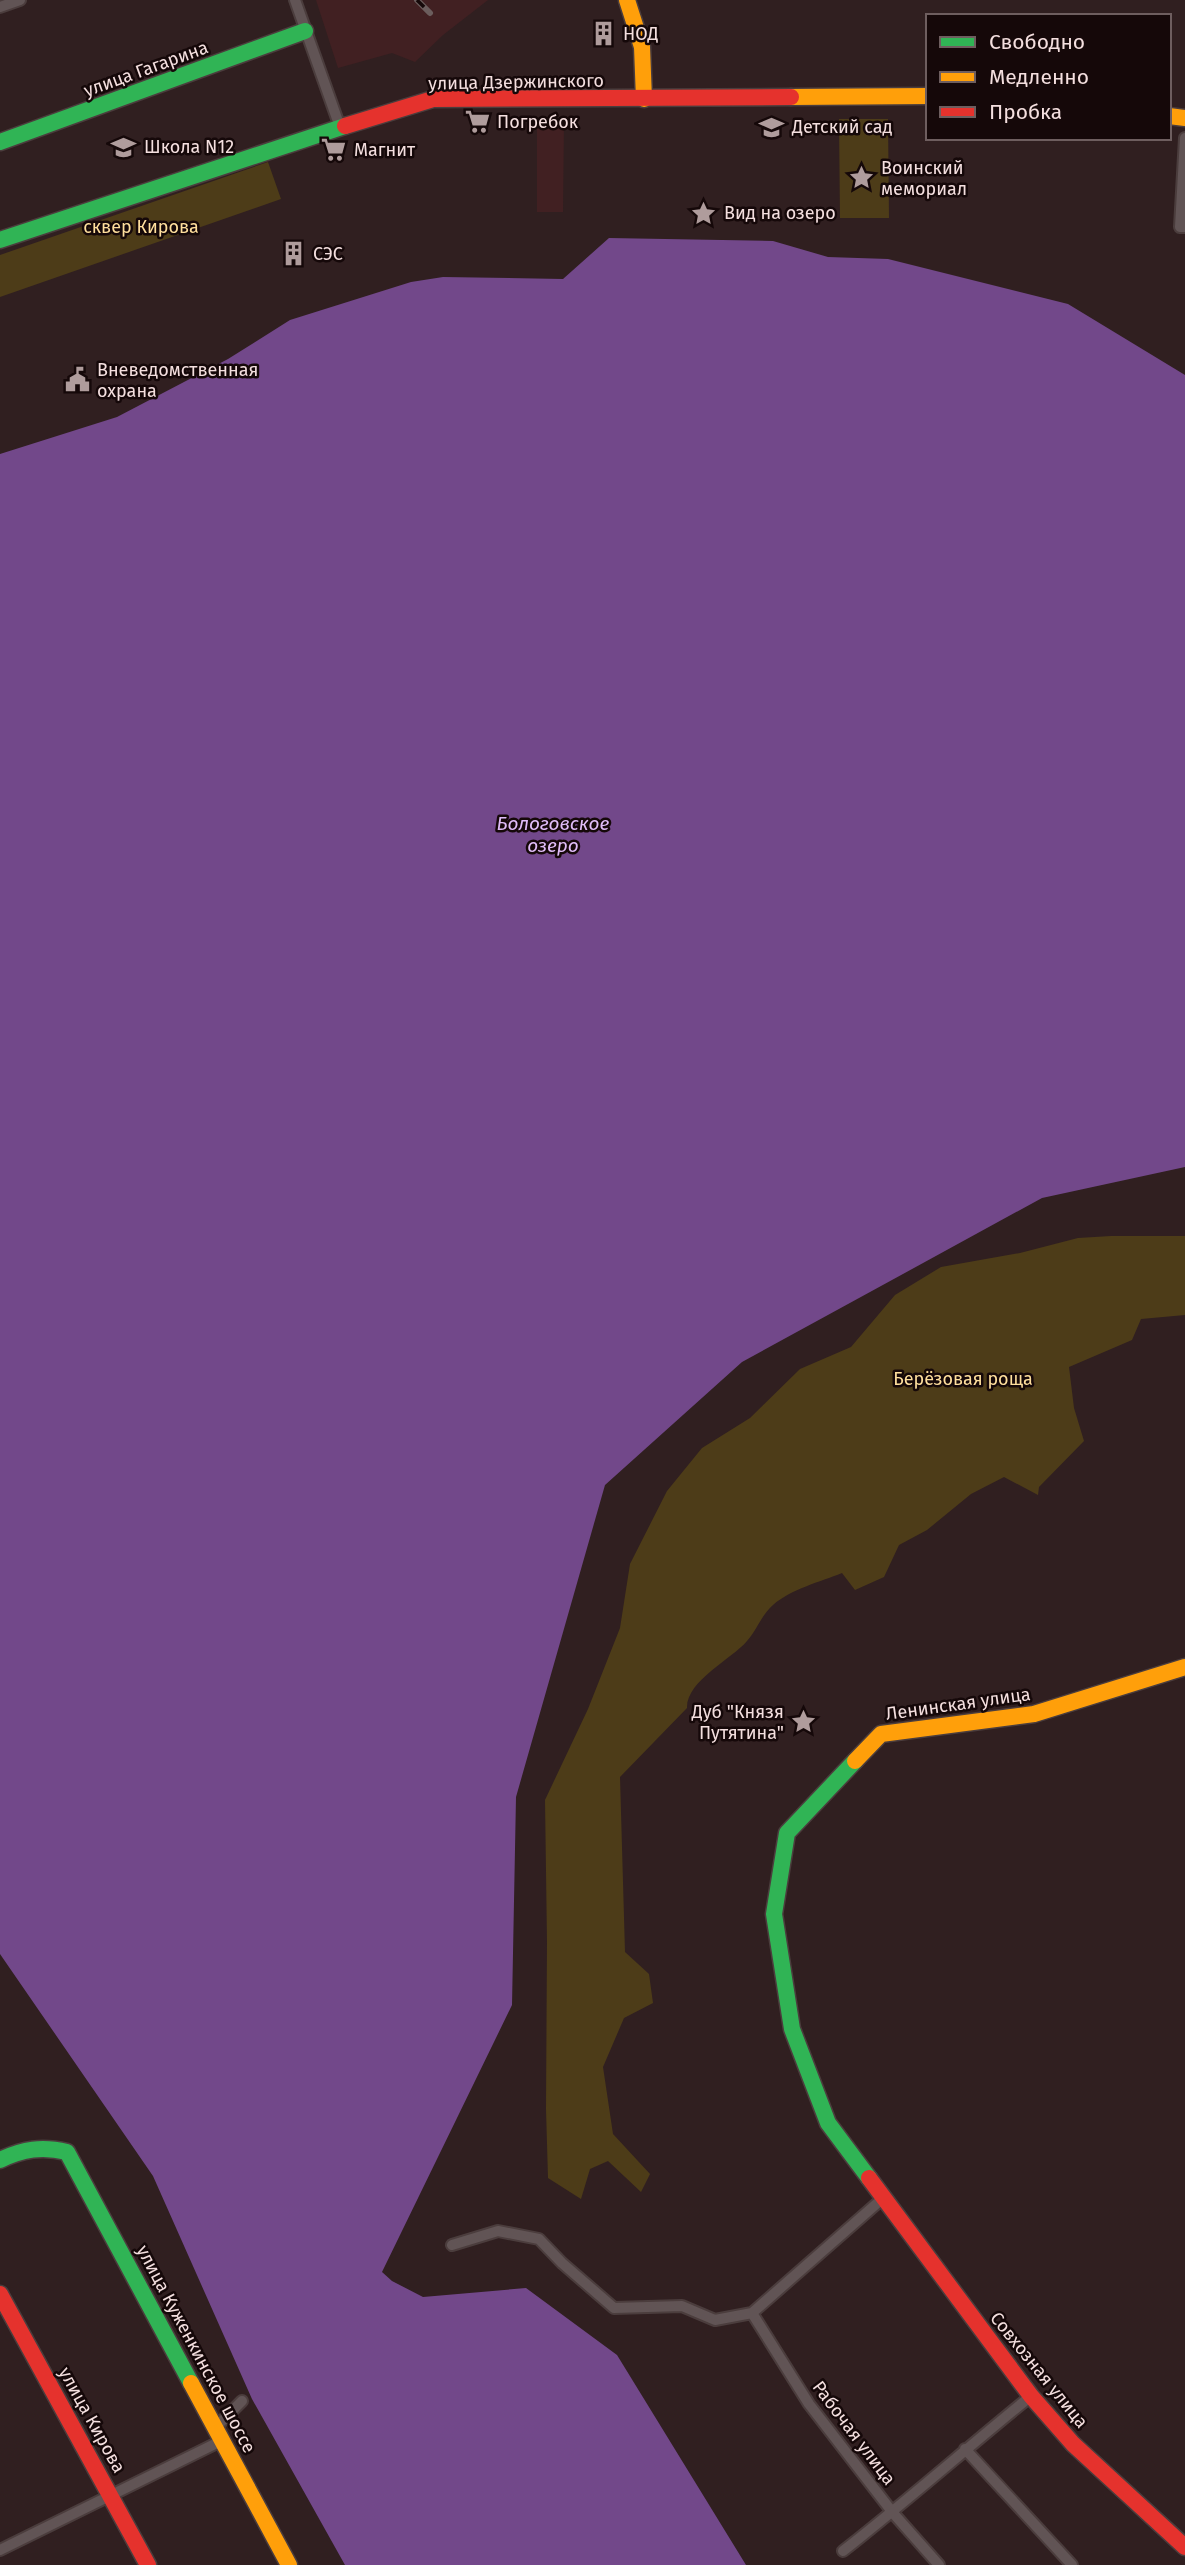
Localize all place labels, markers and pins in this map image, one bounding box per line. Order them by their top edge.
building icon: НОД [589,20,617,48]
place label: НОД [623,23,659,45]
supermarket icon: Погребок [463,108,491,136]
place label: Погребок [497,111,579,133]
school or university icon: Детский сад [758,113,786,141]
place label: Детский сад [791,116,893,138]
school or university icon: Школа N12 [110,133,138,161]
place label: Школа N12 [144,136,234,158]
supermarket icon: Магнит [320,136,348,164]
place label: Магнит [354,139,416,161]
place label: Воинский мемориал [881,157,967,200]
place icon: Воинский мемориал [847,164,875,192]
place icon: Вид на озеро [690,199,718,227]
place label: Вид на озеро [724,202,836,224]
building icon: СЭС [279,240,307,268]
place label: СЭС [313,243,343,265]
place label: Вневедомственная охрана [97,359,258,402]
public building icon: Вневедомственная охрана [63,366,91,394]
place label: Дуб "Князя Путятина" [691,1701,784,1744]
place icon: Дуб "Князя Путятина" [790,1708,818,1736]

